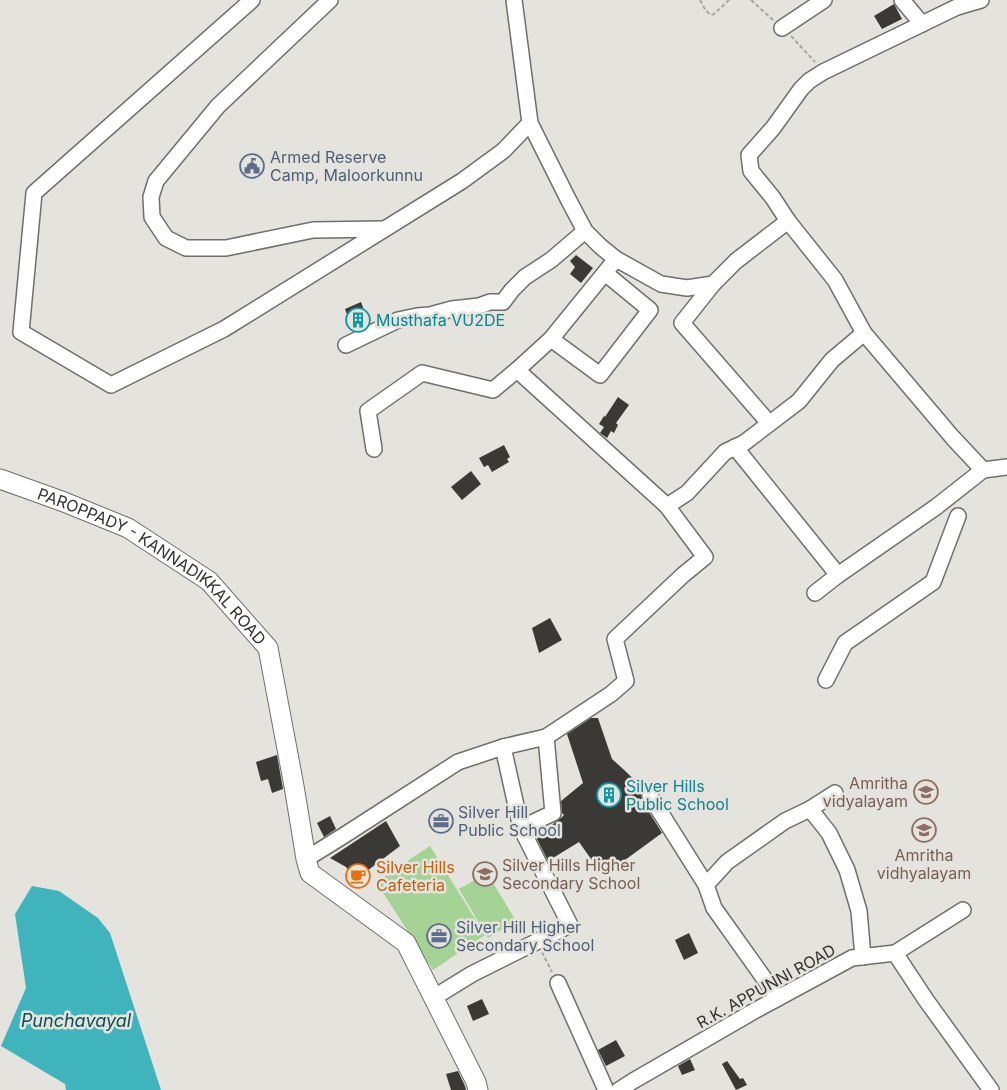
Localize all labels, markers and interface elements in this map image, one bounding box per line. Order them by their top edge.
place label: Armed Reserve Camp, Maloorkunnu [270,147,423,185]
public building icon: Armed Reserve Camp, Maloorkunnu [239,153,265,179]
building icon: Musthafa VU2DE [345,307,371,333]
place label: Musthafa VU2DE [376,310,505,330]
street label: PAROPPADY - KANNADIKKAL ROAD [35,483,270,649]
place label: Amritha vidyalayam [823,773,908,811]
place label: Silver Hills Public School [626,776,729,814]
school or university icon: Amritha vidyalayam [913,779,939,805]
building icon: Silver Hills Public School [596,782,622,808]
place label: Silver Hill Public School [458,802,561,840]
office icon: Silver Hill Public School [428,808,454,834]
school or university icon: Amritha vidhyalayam [911,817,937,843]
place label: Amritha vidhyalayam [877,845,971,883]
place label: Silver Hills Higher Secondary School [502,855,640,893]
place label: Silver Hills Cafeteria [376,857,455,895]
school or university icon: Silver Hills Higher Secondary School [472,861,498,887]
cafe icon: Silver Hills Cafeteria [345,863,371,889]
place label: Silver Hill Higher Secondary School [456,917,594,955]
office icon: Silver Hill Higher Secondary School [426,923,452,949]
street label: R.K. APPUNNI ROAD [693,940,839,1032]
water label: Punchavayal [21,1010,132,1031]

